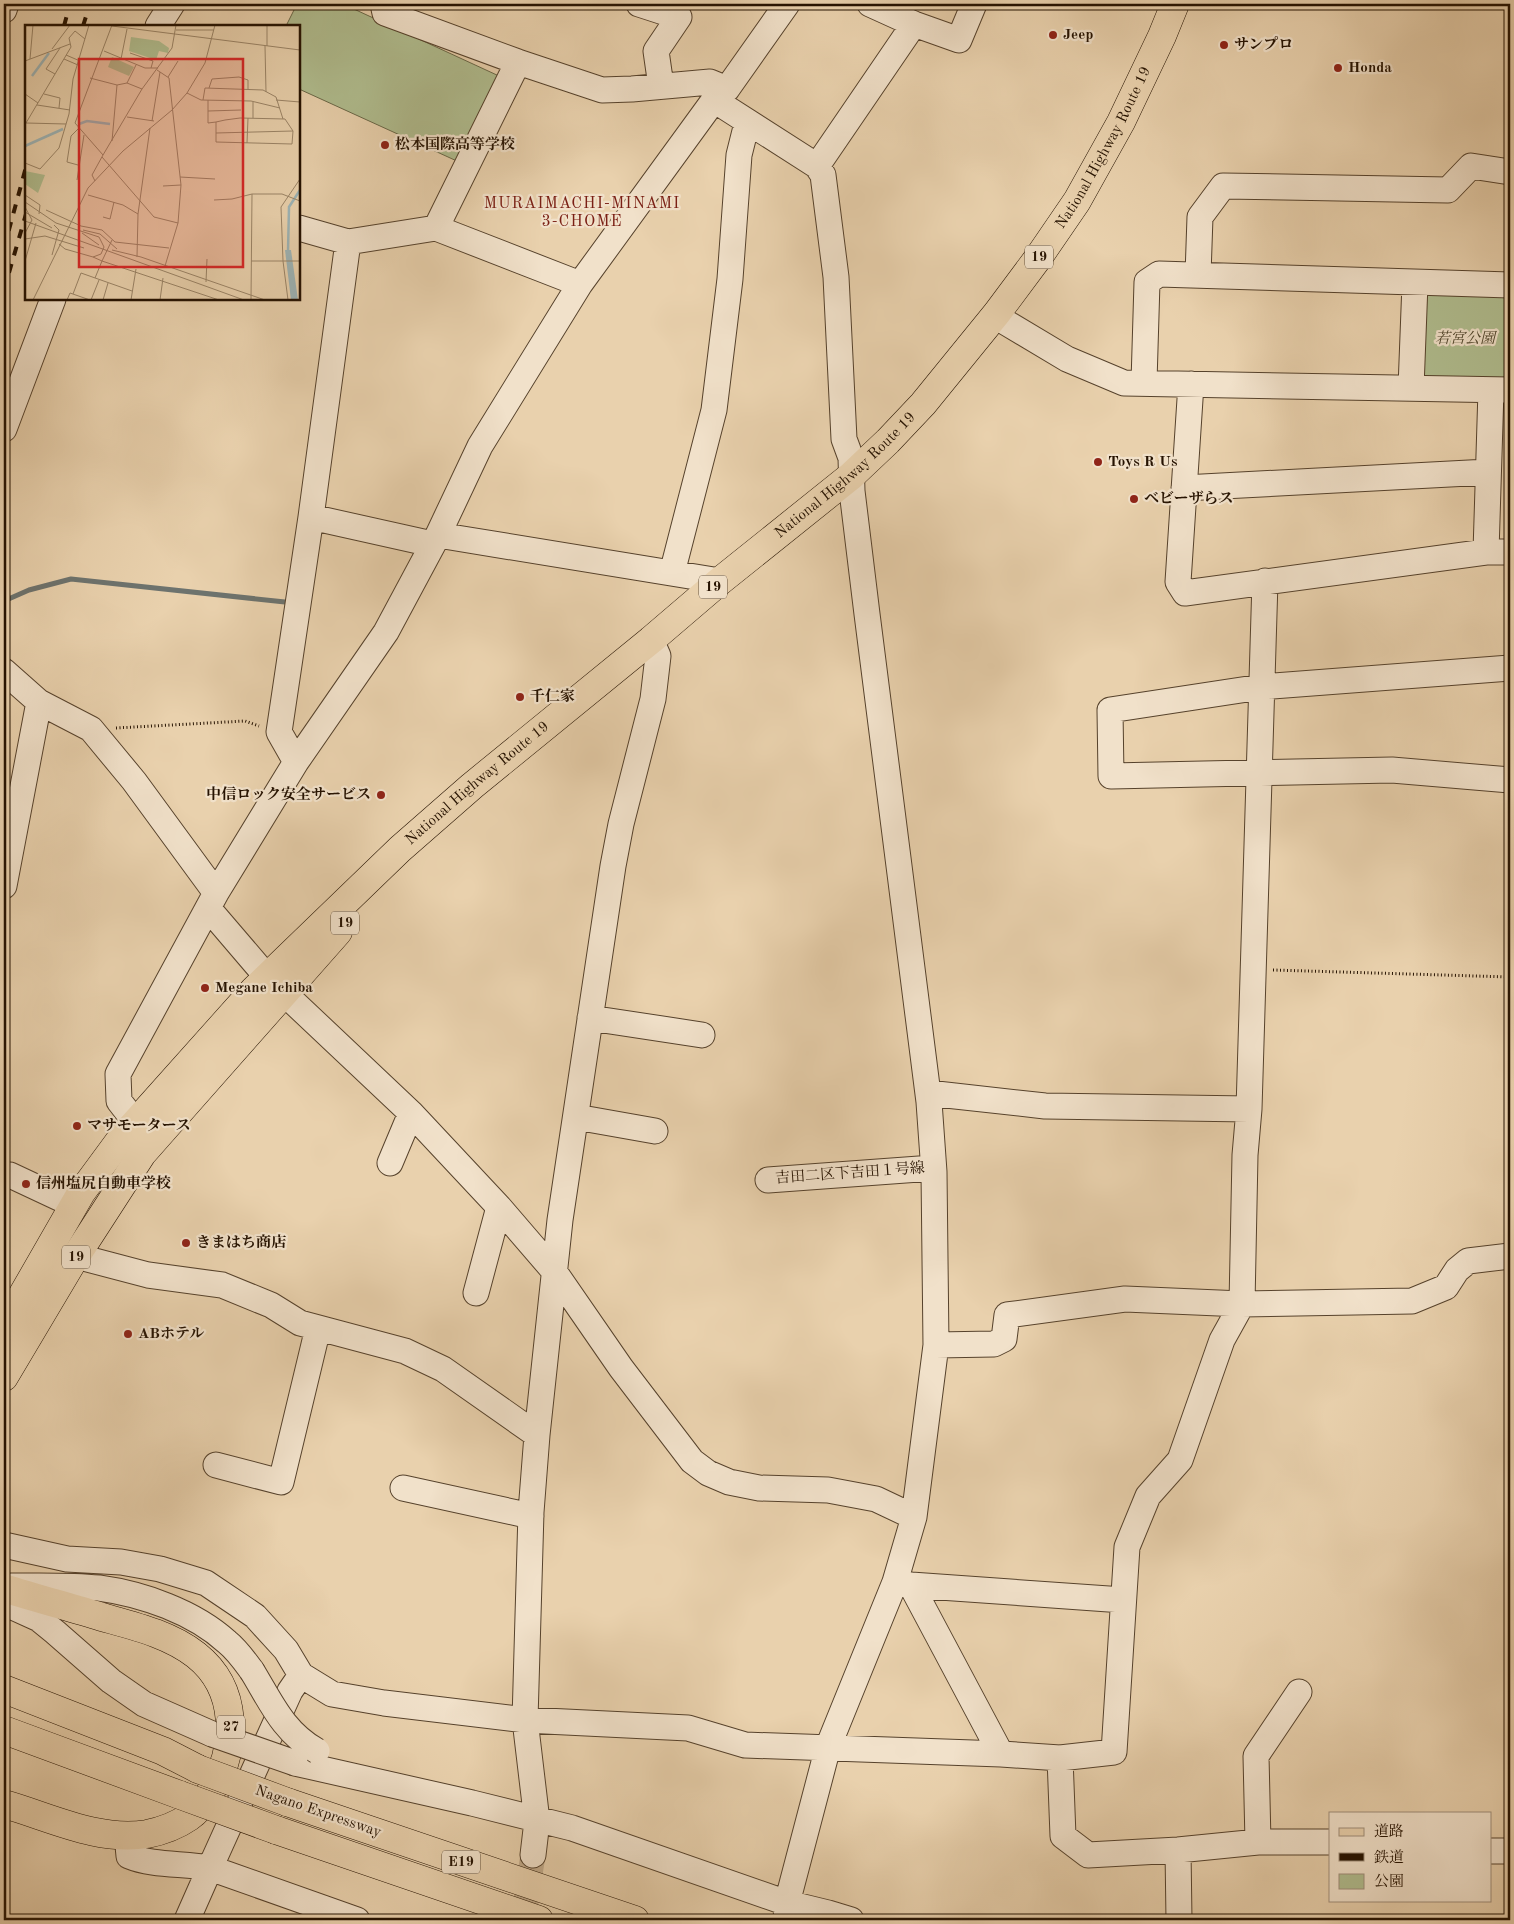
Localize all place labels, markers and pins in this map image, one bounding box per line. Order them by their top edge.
place label: Jeep [1063,28,1093,43]
marker: Jeep [1047,29,1059,41]
place label: サンプロ [1234,36,1293,53]
marker: サンプロ [1218,39,1230,51]
place label: Honda [1348,61,1392,76]
marker: Honda [1332,62,1344,74]
place label: 松本国際高等学校 [395,136,515,153]
marker: 松本国際高等学校 [379,139,391,151]
place label: Toys R Us [1108,455,1177,470]
marker: Toys R Us [1092,456,1104,468]
place label: ベビーザらス [1144,490,1233,507]
marker: ベビーザらス [1128,493,1140,505]
place label: 千仁家 [530,688,575,705]
marker: 千仁家 [514,691,526,703]
place label: 中信ロック安全サービス [206,786,371,803]
marker: 中信ロック安全サービス [375,789,387,801]
place label: Megane Ichiba [215,981,313,996]
marker: Megane Ichiba [199,982,211,994]
place label: マサモータース [87,1117,191,1134]
marker: マサモータース [71,1120,83,1132]
place label: 信州塩尻自動車学校 [36,1175,171,1192]
marker: 信州塩尻自動車学校 [20,1178,32,1190]
place label: きまはち商店 [196,1234,286,1251]
marker: きまはち商店 [180,1237,192,1249]
place label: ABホテル [138,1326,204,1342]
marker: ABホテル [122,1328,134,1340]

